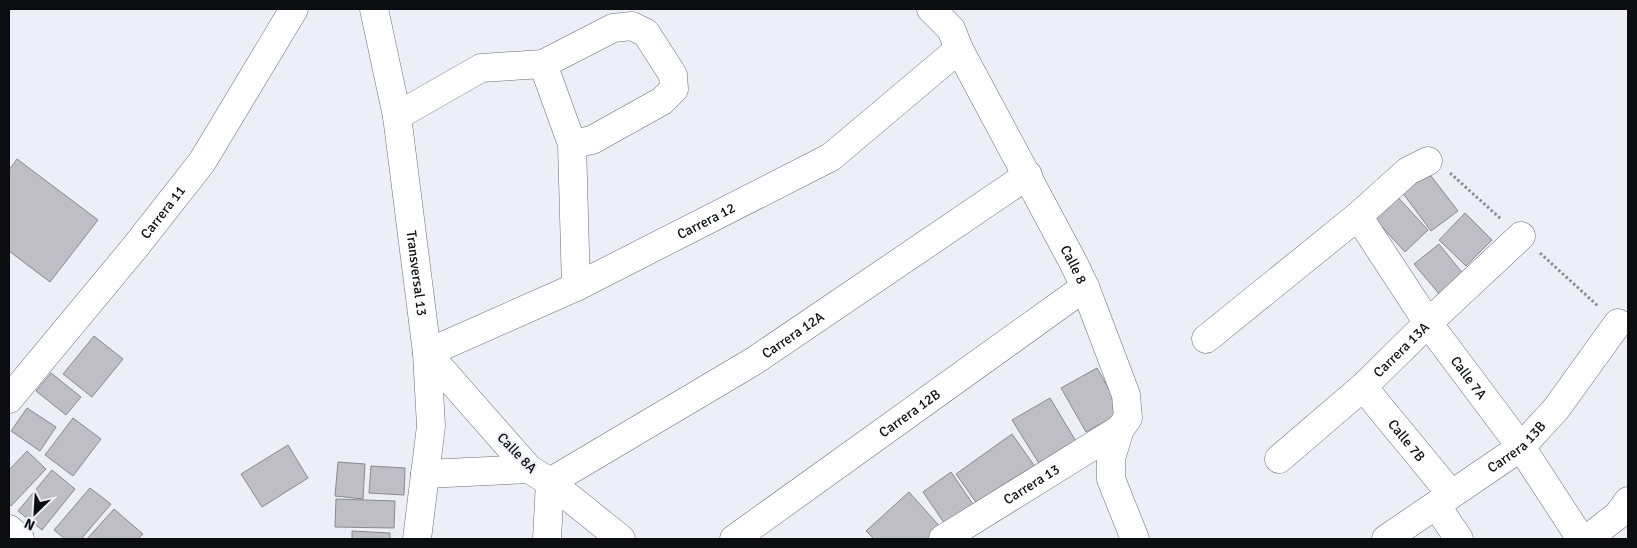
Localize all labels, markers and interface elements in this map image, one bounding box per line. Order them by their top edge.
street label: Carrera 11 [137,182,189,242]
street label: Carrera 12 [674,199,738,243]
street label: Transversal 13 [403,230,431,317]
street label: Calle 8 [1057,242,1091,287]
street label: Carrera 12A [758,307,827,362]
street label: Carrera 13A [1370,318,1433,381]
street label: Calle 7A [1447,353,1491,403]
street label: Carrera 12B [876,385,943,441]
street label: Calle 7B [1385,416,1429,465]
street label: Carrera 13B [1484,417,1549,476]
street label: Calle 8A [494,429,541,477]
street label: Carrera 13 [1000,460,1063,508]
north arrow [10,488,60,538]
text: N [22,515,38,534]

